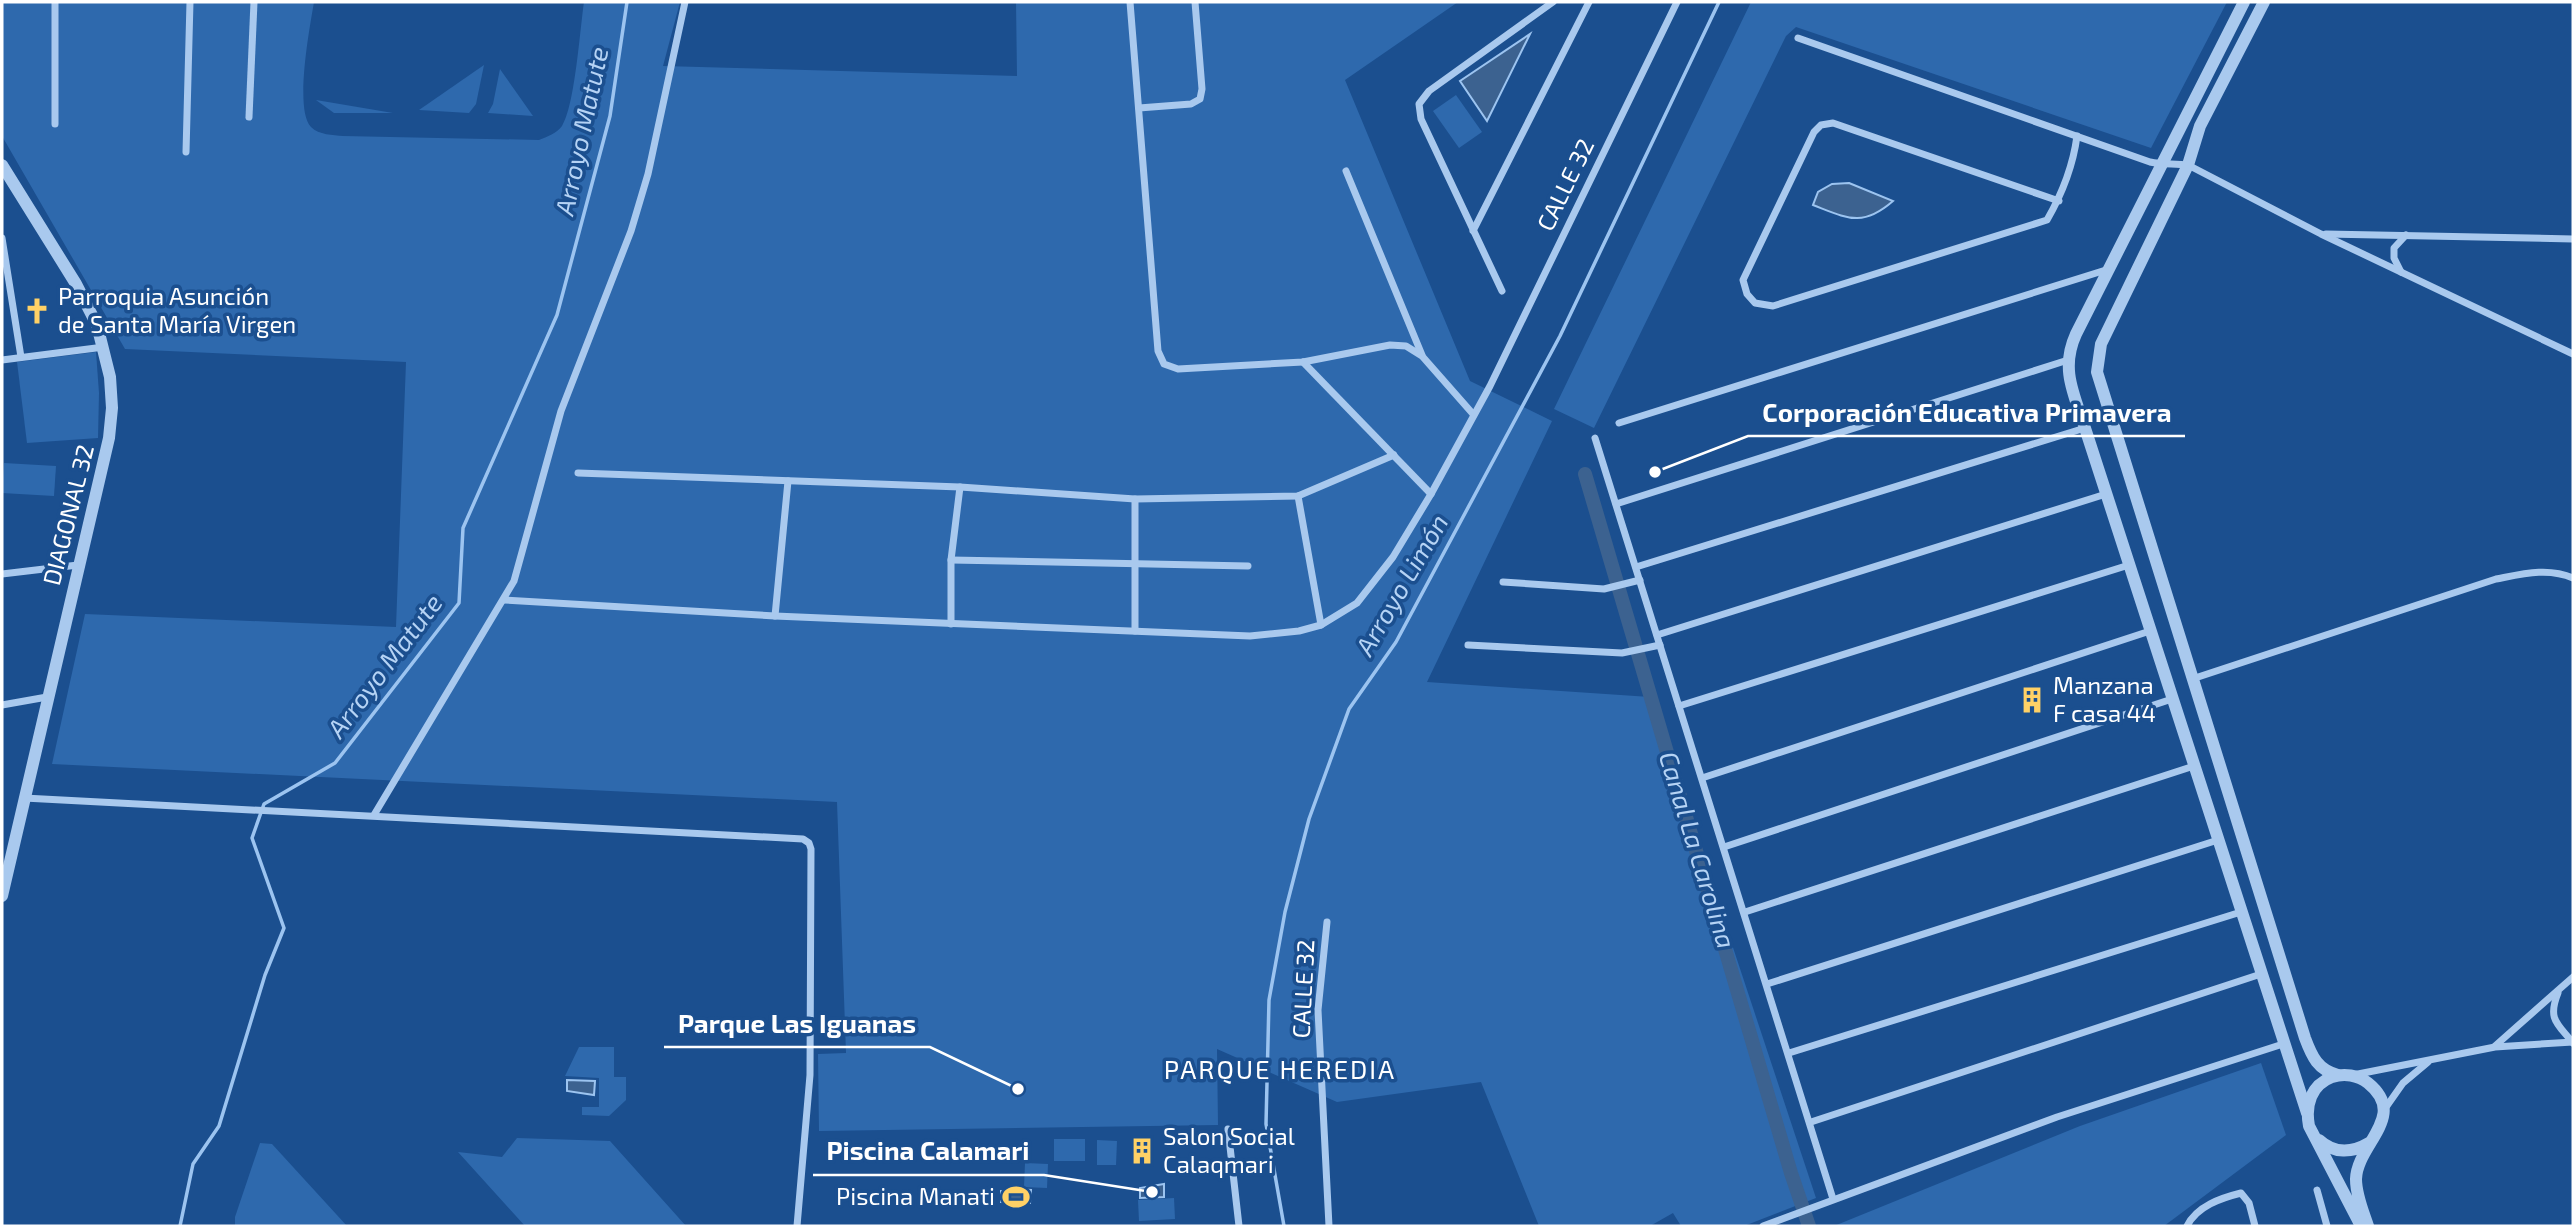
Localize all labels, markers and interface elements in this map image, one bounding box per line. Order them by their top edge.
water label: Arroyo Matute [547,44,615,219]
street label: CALLE 32 [1530,134,1599,235]
place label: Parroquia Asunción de Santa María Virgen [58,281,296,338]
church icon: Parroquia Asunción de Santa María Virgen [22,296,52,326]
callout: Corporación Educativa Primavera [1748,389,2185,436]
text: Corporación Educativa Primavera [1762,396,2172,427]
street label: DIAGONAL 32 [36,441,99,588]
water label: Arroyo Limón [1347,508,1454,662]
water label: Arroyo Matute [319,587,449,744]
place label: Manzana F casa 44 [2053,670,2156,727]
building icon: Manzana F casa 44 [2017,685,2047,715]
water label: Canal La Carolina [1654,747,1743,952]
street label: CALLE 32 [1285,939,1320,1039]
callout: Parque Las Iguanas [664,1000,930,1047]
text: Parque Las Iguanas [678,1007,916,1038]
district label: PARQUE HEREDIA [1164,1053,1396,1084]
place label: Salon Social Calaqmari [1163,1121,1295,1178]
callout: Piscina Calamari [813,1128,1044,1175]
text: Piscina Calamari [827,1134,1029,1165]
building icon: Salon Social Calaqmari [1127,1136,1157,1166]
place label: Piscina Manati [836,1181,995,1210]
sports icon: Piscina Manati [1001,1182,1031,1212]

